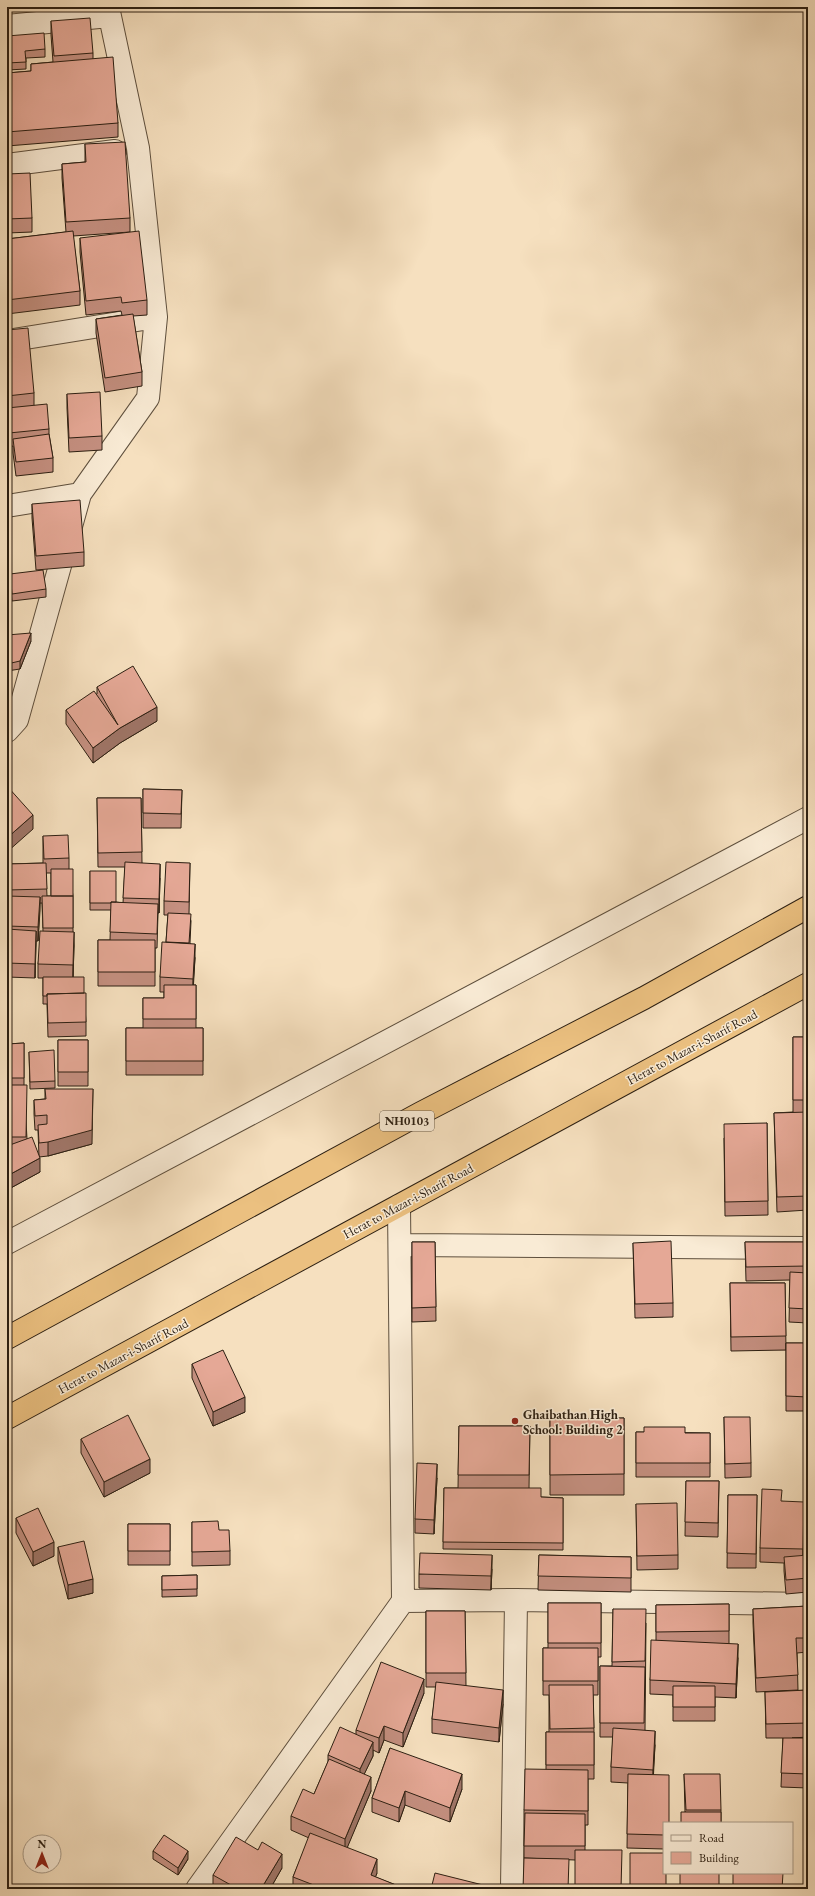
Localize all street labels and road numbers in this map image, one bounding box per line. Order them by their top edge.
street label: Herat to Mazar-i-Sharif Road [624,1005,761,1089]
road number: NH0103 [380,1111,434,1131]
street label: Herat to Mazar-i-Sharif Road [340,1159,477,1243]
street label: Herat to Mazar-i-Sharif Road [55,1314,192,1398]

